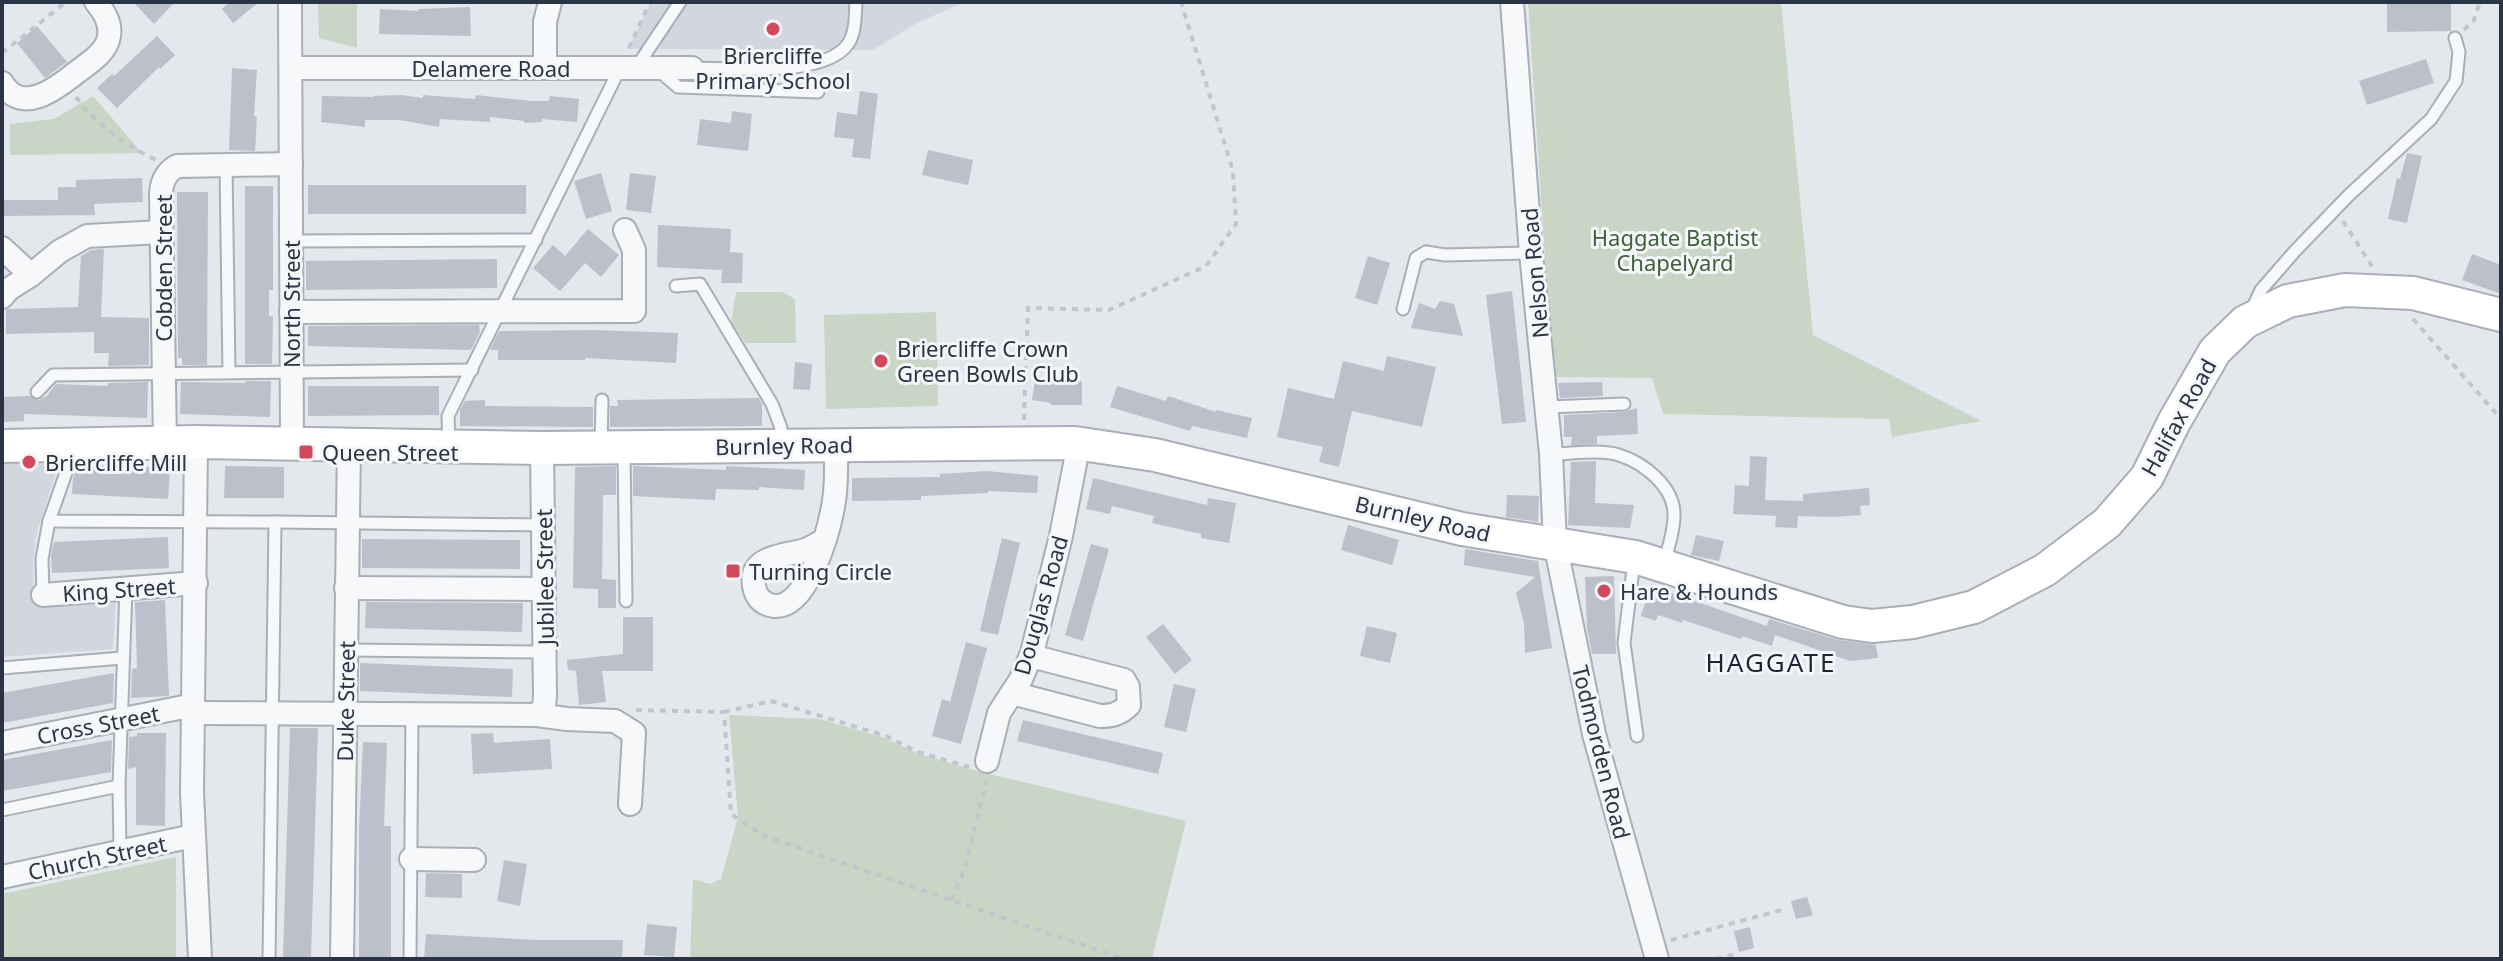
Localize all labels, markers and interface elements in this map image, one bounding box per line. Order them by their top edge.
marker: Briercliffe Primary School [764,20,782,38]
place label: Briercliffe Primary School [695,40,851,95]
street label: Delamere Road [411,53,571,83]
street label: Cobden Street [148,194,178,342]
street label: Nelson Road [1513,207,1555,339]
park label: Haggate Baptist Chapelyard [1592,222,1758,277]
street label: North Street [276,240,306,368]
place label: Briercliffe Crown Green Bowls Club [897,333,1079,388]
marker: Briercliffe Crown Green Bowls Club [872,352,890,370]
street label: Halifax Road [2133,353,2223,481]
street label: Burnley Road [715,429,853,461]
place label: Queen Street [322,437,458,467]
marker: Queen Street [297,443,315,461]
place label: Briercliffe Mill [45,447,187,477]
marker: Briercliffe Mill [20,453,38,471]
street label: Burnley Road [1352,488,1494,548]
street label: Jubilee Street [528,508,560,647]
street label: Douglas Road [1006,532,1074,678]
place label: Turning Circle [749,556,892,586]
marker: Turning Circle [724,562,742,580]
street label: King Street [61,570,177,608]
place label: Hare & Hounds [1620,576,1778,606]
marker: Hare & Hounds [1595,582,1613,600]
street label: Duke Street [329,640,361,762]
district label: HAGGATE [1706,644,1836,680]
street label: Todmorden Road [1566,662,1638,842]
street label: Cross Street [34,697,162,751]
street label: Church Street [25,828,169,886]

